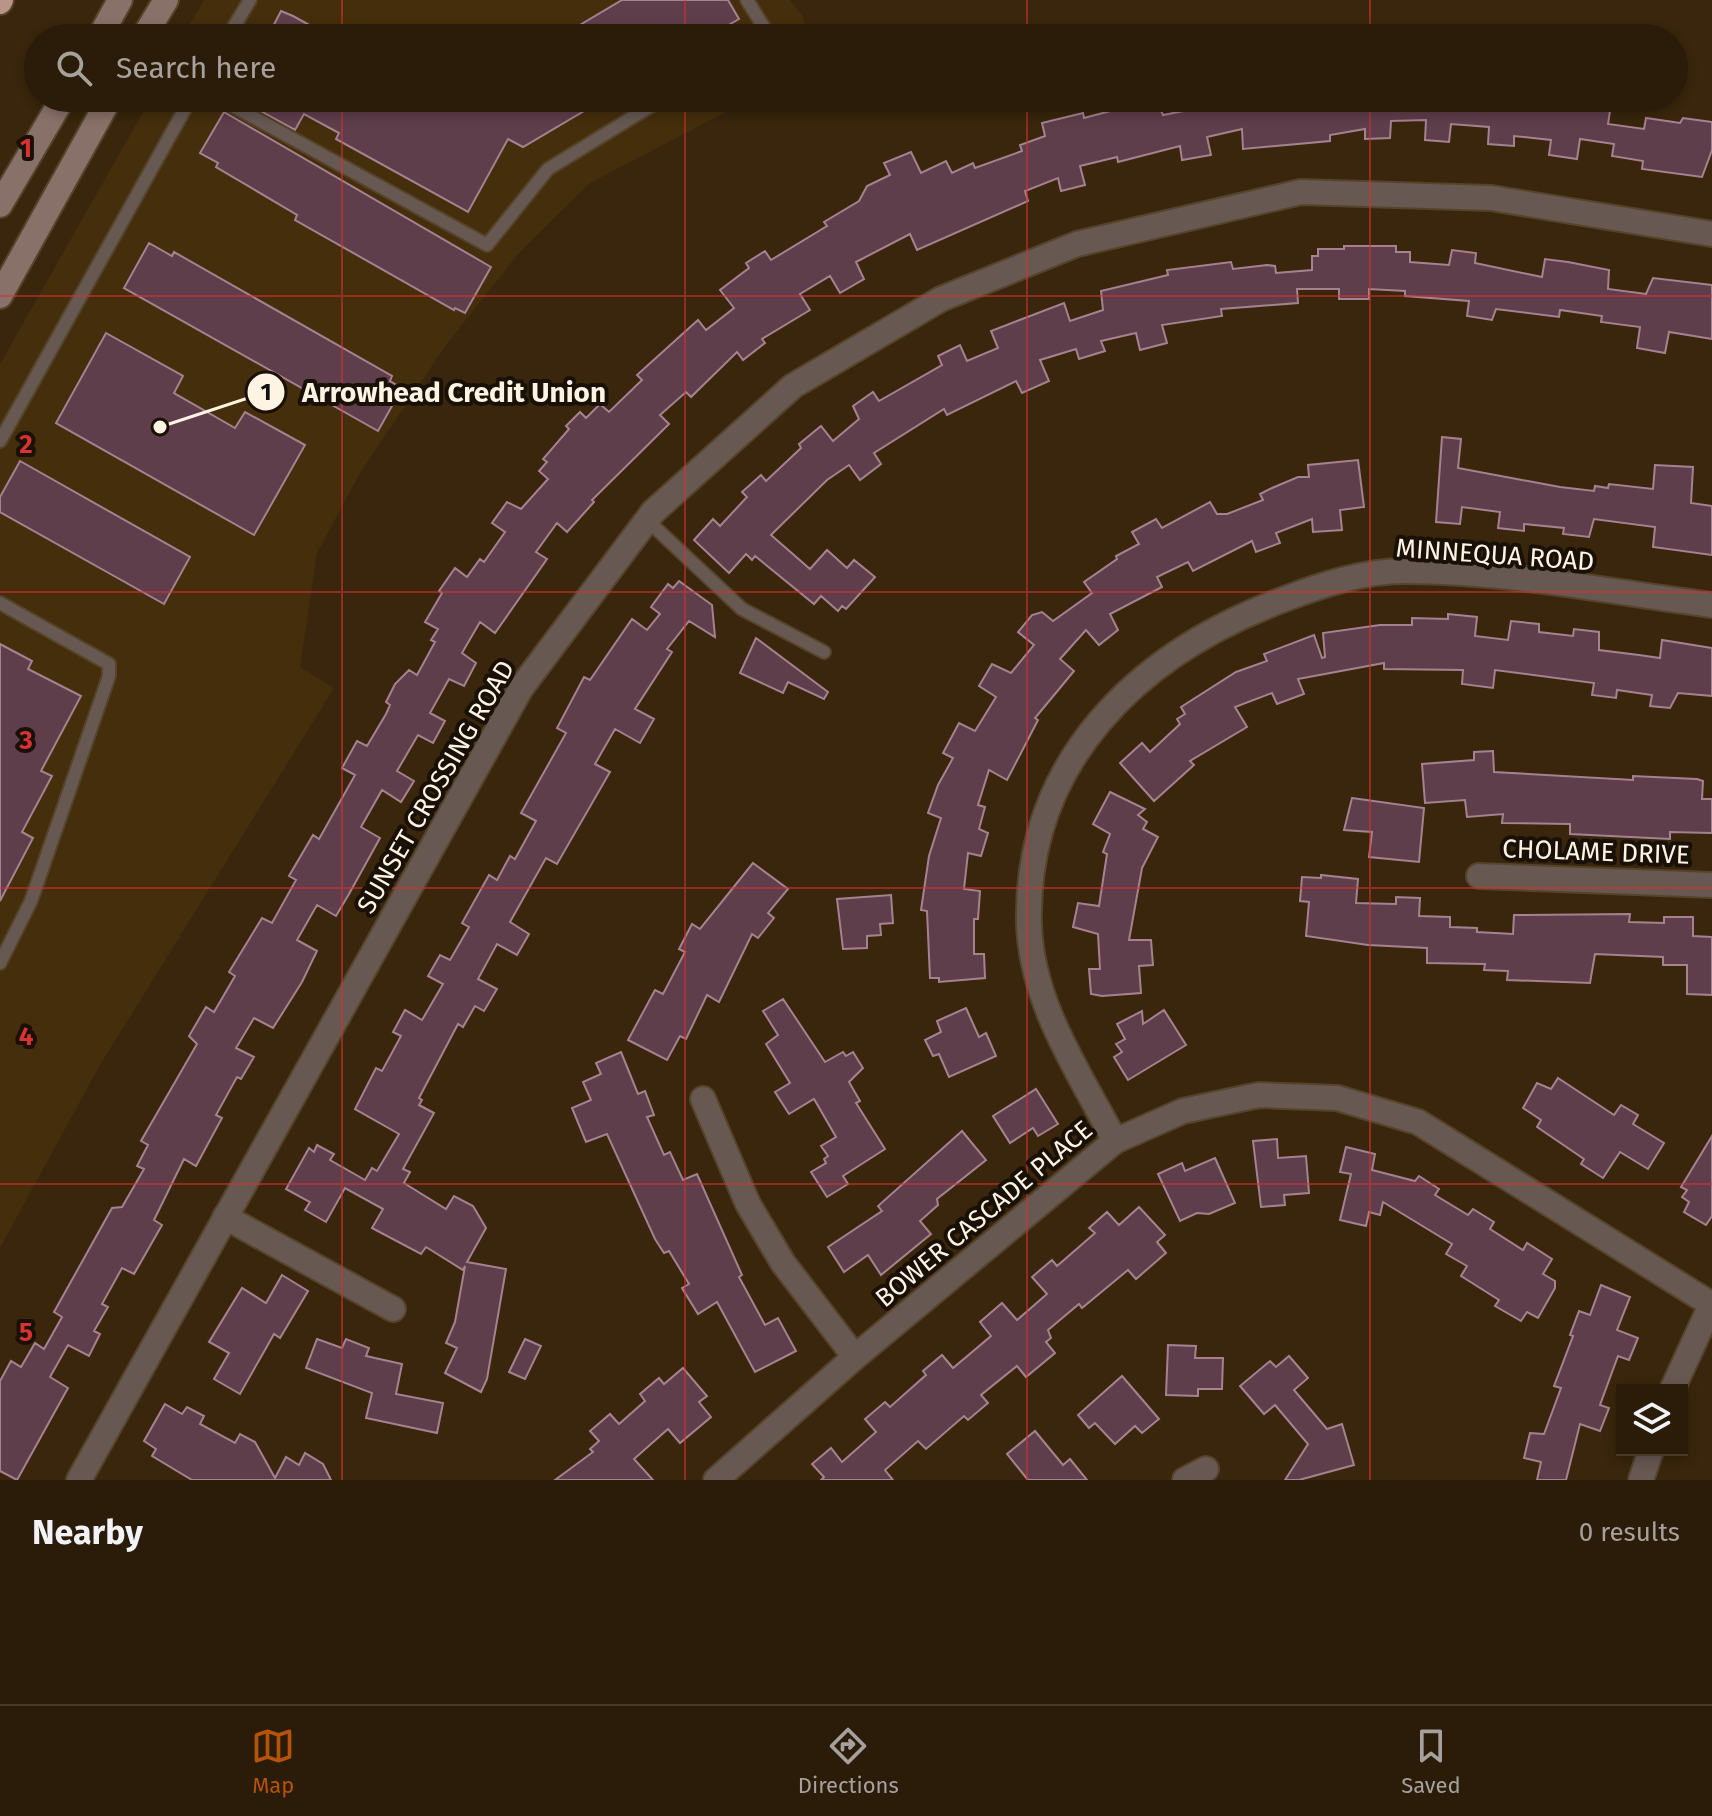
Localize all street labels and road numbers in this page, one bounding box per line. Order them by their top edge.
street label: MINNEQUA ROAD [1395,533,1595,577]
street label: SUNSET CROSSING ROAD [351,655,521,919]
street label: CHOLAME DRIVE [1502,833,1690,871]
street label: BOWER CASCADE PLACE [869,1114,1099,1314]

